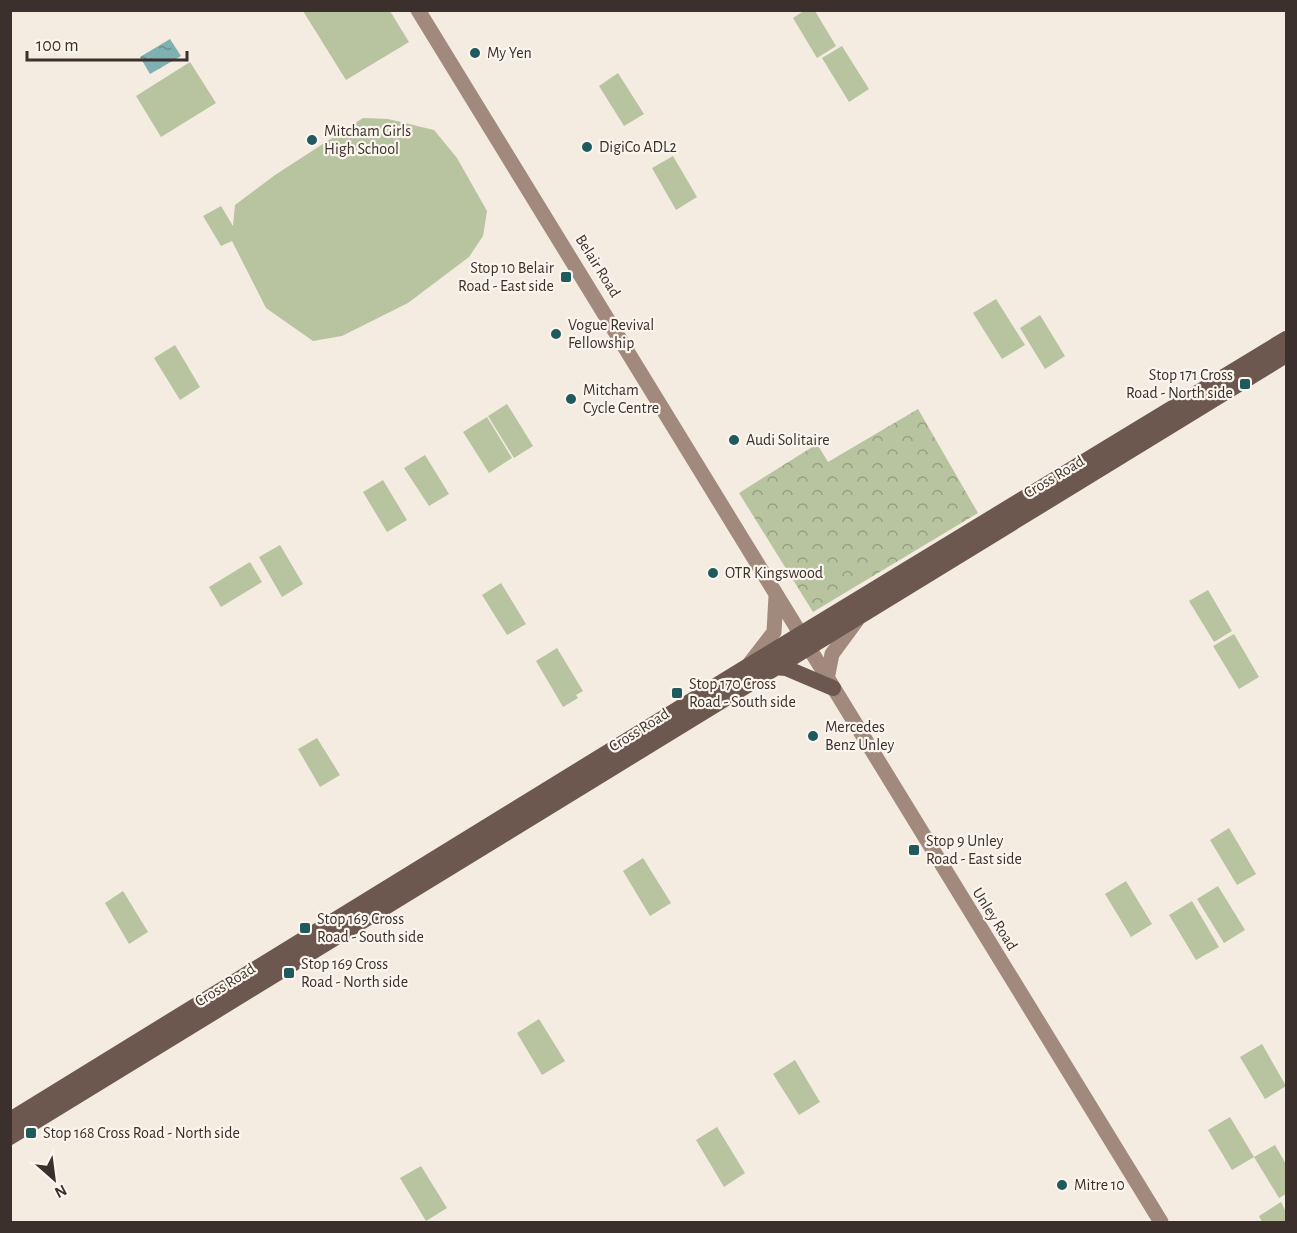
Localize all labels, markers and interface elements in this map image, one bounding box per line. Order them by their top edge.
scale bar [27,24,188,62]
text: 100 m [36,37,79,55]
place label: My Yen [487,45,532,62]
marker: My Yen [468,46,482,60]
place label: Mitcham Girls High School [324,123,411,157]
marker: Mitcham Girls High School [305,133,319,147]
place label: DigiCo ADL2 [599,139,677,155]
marker: DigiCo ADL2 [580,140,594,154]
street label: Belair Road [572,232,624,300]
place label: Stop 10 Belair Road - East side [458,260,555,294]
marker: Stop 10 Belair Road - East side [559,270,573,284]
place label: Vogue Revival Fellowship [568,317,654,351]
marker: Vogue Revival Fellowship [549,327,563,341]
place label: Stop 171 Cross Road - North side [1126,367,1233,401]
marker: Stop 171 Cross Road - North side [1238,377,1252,391]
place label: Mitcham Cycle Centre [583,382,659,417]
marker: Mitcham Cycle Centre [564,392,578,406]
place label: Audi Solitaire [746,432,830,448]
marker: Audi Solitaire [727,433,741,447]
street label: Cross Road [1021,453,1087,501]
place label: OTR Kingswood [725,565,823,581]
marker: OTR Kingswood [706,566,720,580]
place label: Stop 170 Cross Road - South side [689,676,796,710]
marker: Stop 170 Cross Road - South side [670,686,684,700]
street label: Cross Road [606,705,672,755]
place label: Mercedes Benz Unley [825,719,895,754]
marker: Mercedes Benz Unley [806,729,820,743]
place label: Stop 9 Unley Road - East side [926,833,1022,867]
marker: Stop 9 Unley Road - East side [907,843,921,857]
street label: Unley Road [969,885,1020,954]
place label: Stop 169 Cross Road - South side [317,911,424,945]
marker: Stop 169 Cross Road - South side [298,921,312,935]
place label: Stop 169 Cross Road - North side [301,956,408,990]
street label: Cross Road [192,960,258,1010]
marker: Stop 169 Cross Road - North side [282,966,296,980]
place label: Stop 168 Cross Road - North side [43,1125,240,1141]
marker: Stop 168 Cross Road - North side [24,1126,38,1140]
north arrow [24,1149,84,1209]
place label: Mitre 10 [1074,1177,1125,1193]
marker: Mitre 10 [1055,1178,1069,1192]
text: N [52,1182,69,1201]

